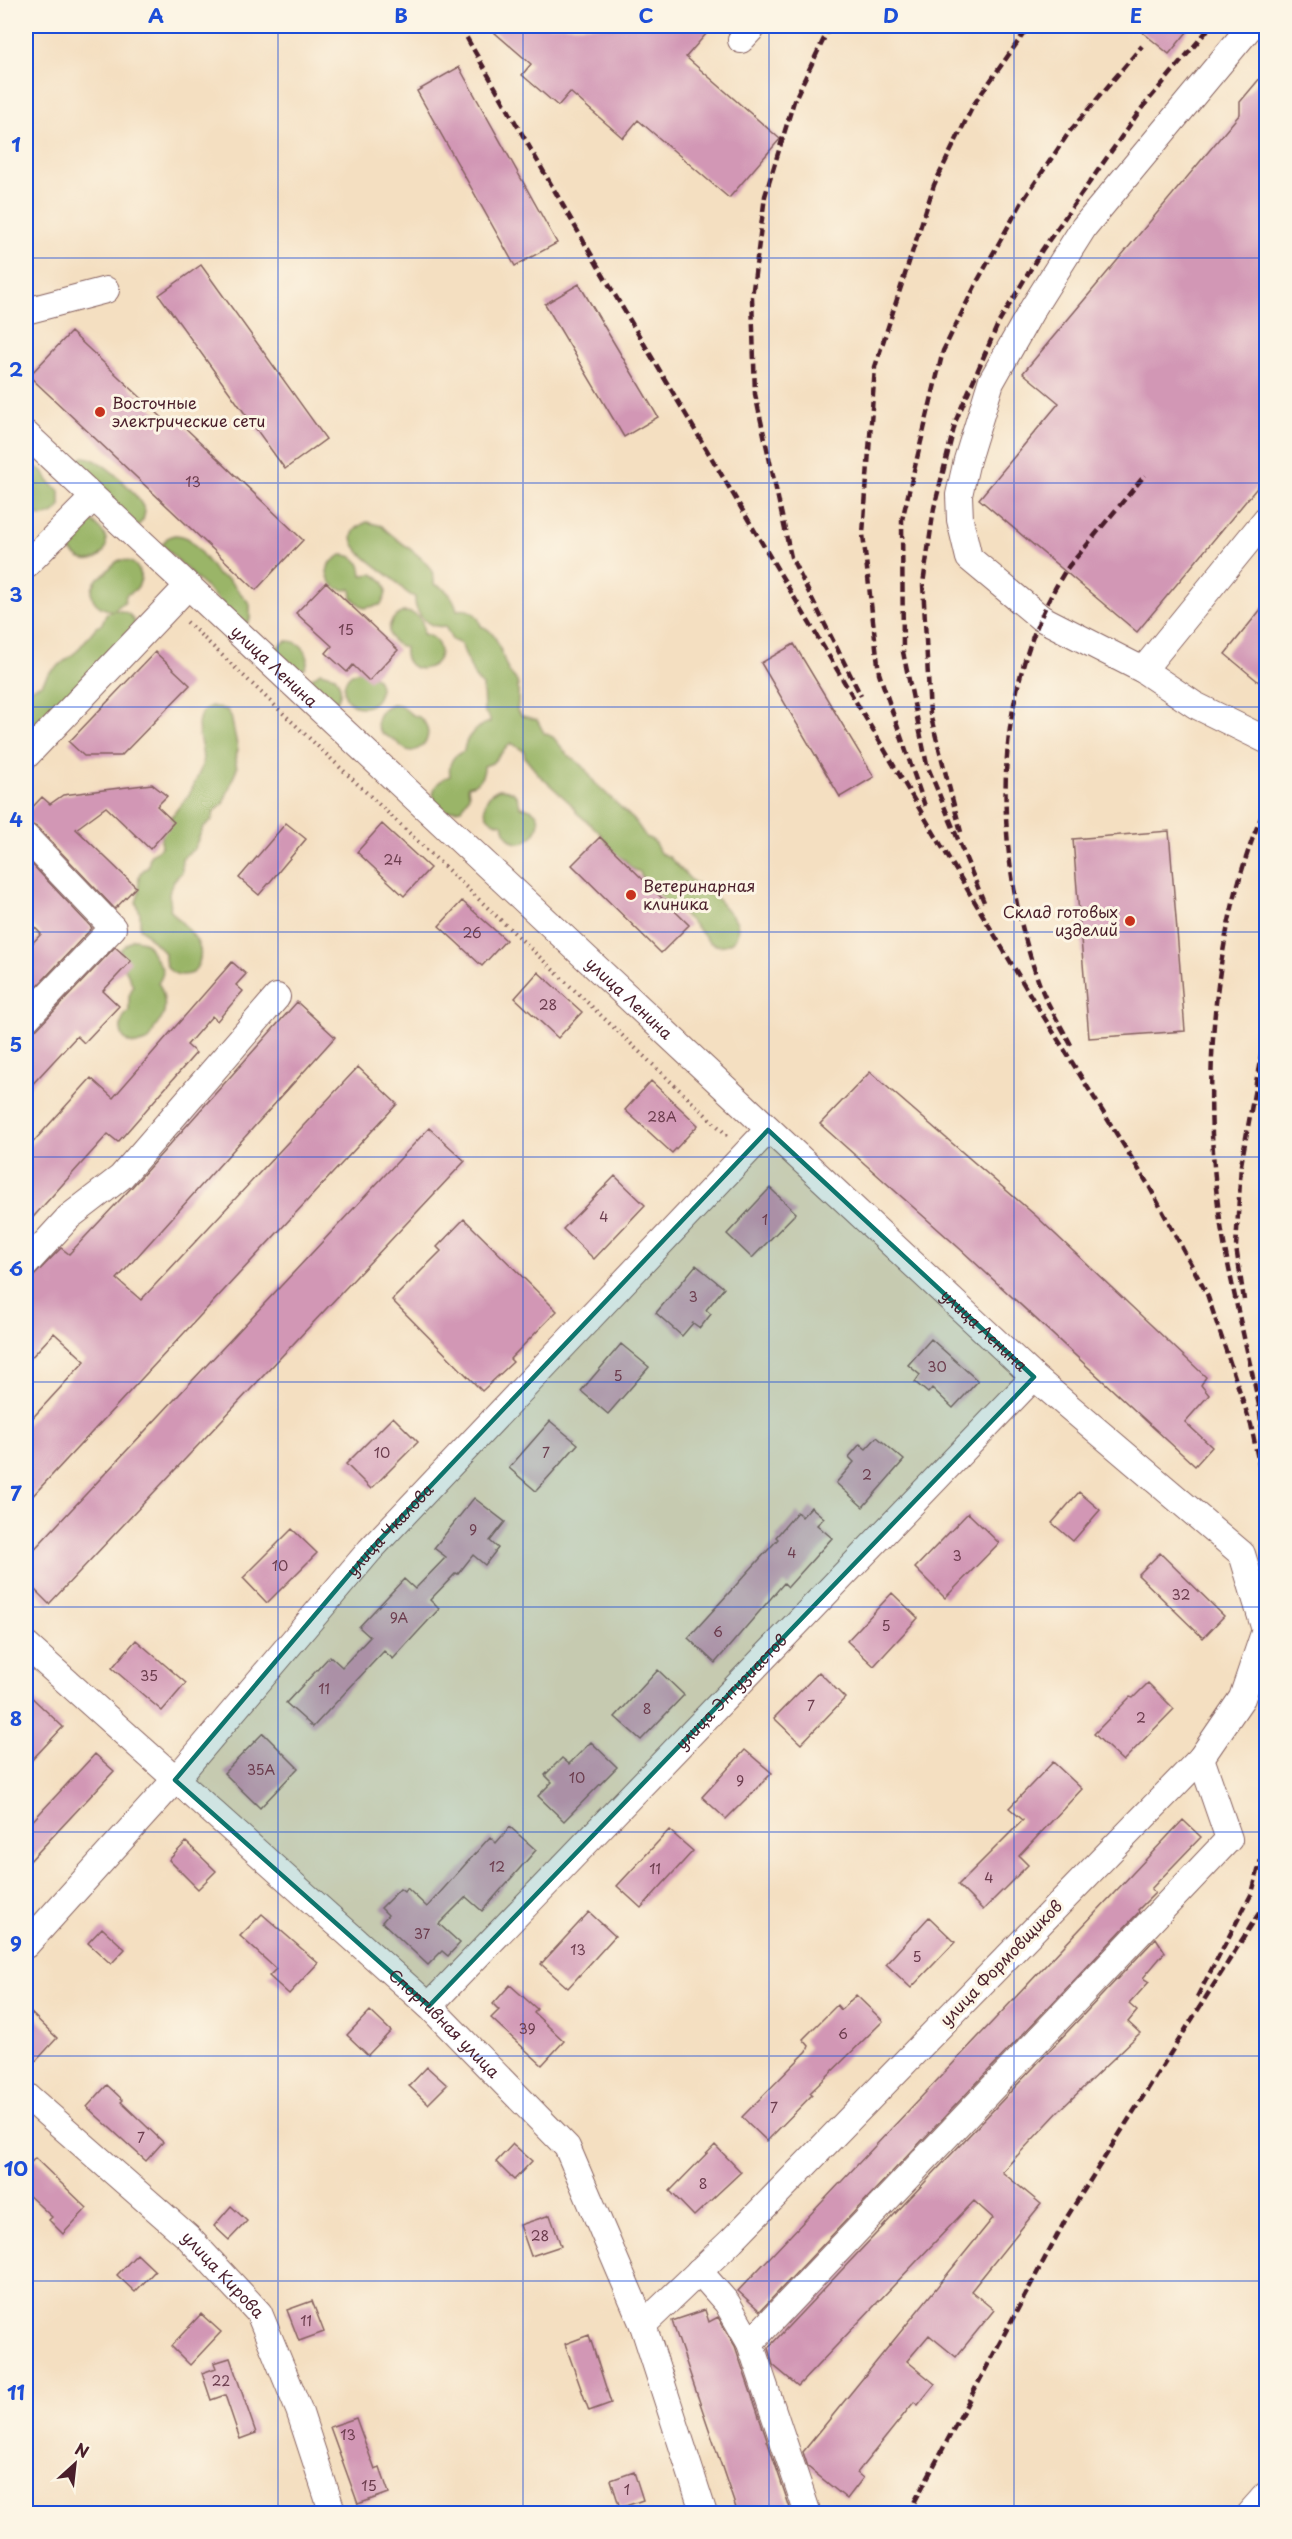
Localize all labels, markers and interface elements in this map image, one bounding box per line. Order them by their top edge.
text: A [148,0,164,30]
text: B [394,0,408,30]
text: C [638,0,654,30]
text: D [883,0,899,30]
text: E [1130,0,1142,30]
text: 1 [11,129,21,159]
text: 2 [9,354,23,384]
place label: Восточные электрические сети [112,390,265,432]
marker: Восточные электрические сети [93,405,107,419]
house number: 13 [185,471,201,492]
text: 3 [9,579,23,609]
street label: улица Ленина [226,619,324,712]
house number: 15 [338,619,354,640]
text: 4 [9,804,23,834]
house number: 24 [384,849,402,870]
place label: Ветеринарная клиника [643,873,755,915]
marker: Ветеринарная клиника [624,888,638,902]
place label: Склад готовых изделий [1003,899,1118,941]
marker: Склад готовых изделий [1123,914,1137,928]
house number: 26 [462,922,482,943]
street label: улица Ленина [581,951,679,1044]
house number: 28 [539,994,557,1015]
text: 5 [10,1029,22,1059]
house number: 28А [647,1106,677,1127]
house number: 4 [599,1206,609,1227]
house number: 1 [762,1209,768,1230]
text: 6 [9,1253,23,1283]
street label: улица Ленина [936,1283,1034,1376]
house number: 3 [688,1286,698,1307]
house number: 30 [927,1356,947,1377]
house number: 5 [613,1365,623,1386]
house number: 10 [374,1442,390,1463]
house number: 7 [542,1442,550,1463]
house number: 2 [862,1464,872,1485]
street label: улица Чкалова [340,1477,438,1581]
text: 7 [10,1478,22,1508]
house number: 9 [469,1519,477,1540]
house number: 4 [787,1542,797,1563]
house number: 3 [952,1545,962,1566]
house number: 10 [272,1555,288,1576]
house number: 32 [1172,1584,1190,1605]
house number: 9А [390,1607,409,1628]
house number: 5 [881,1615,891,1636]
house number: 6 [713,1621,723,1642]
street label: улица Энтузиастов [669,1628,792,1754]
house number: 35 [140,1665,158,1686]
house number: 11 [318,1678,330,1699]
house number: 7 [807,1695,815,1716]
house number: 8 [643,1698,651,1719]
text: 8 [10,1703,22,1733]
house number: 2 [1136,1707,1146,1728]
house number: 35А [247,1759,276,1780]
house number: 10 [569,1767,585,1788]
house number: 9 [736,1770,744,1791]
house number: 12 [489,1856,505,1877]
house number: 11 [649,1858,661,1879]
house number: 4 [984,1867,994,1888]
street label: улица Формовщиков [934,1894,1067,2031]
house number: 37 [414,1923,431,1944]
text: 9 [10,1928,22,1958]
house number: 13 [570,1939,586,1960]
house number: 5 [912,1946,922,1967]
street label: Спортивная улица [384,1963,506,2083]
house number: 39 [518,2018,536,2039]
house number: 6 [838,2023,848,2044]
house number: 7 [770,2097,778,2118]
house number: 7 [137,2127,145,2148]
text: 10 [4,2153,28,2183]
house number: 8 [699,2173,707,2194]
street label: улица Кирова [177,2225,271,2323]
house number: 28 [531,2225,549,2246]
house number: 11 [300,2310,312,2331]
house number: 22 [212,2370,230,2391]
text: 11 [7,2377,25,2407]
house number: 13 [340,2424,356,2445]
north arrow [45,2434,105,2494]
text: N [71,2436,93,2463]
house number: 15 [361,2475,377,2496]
house number: 1 [624,2479,630,2500]

